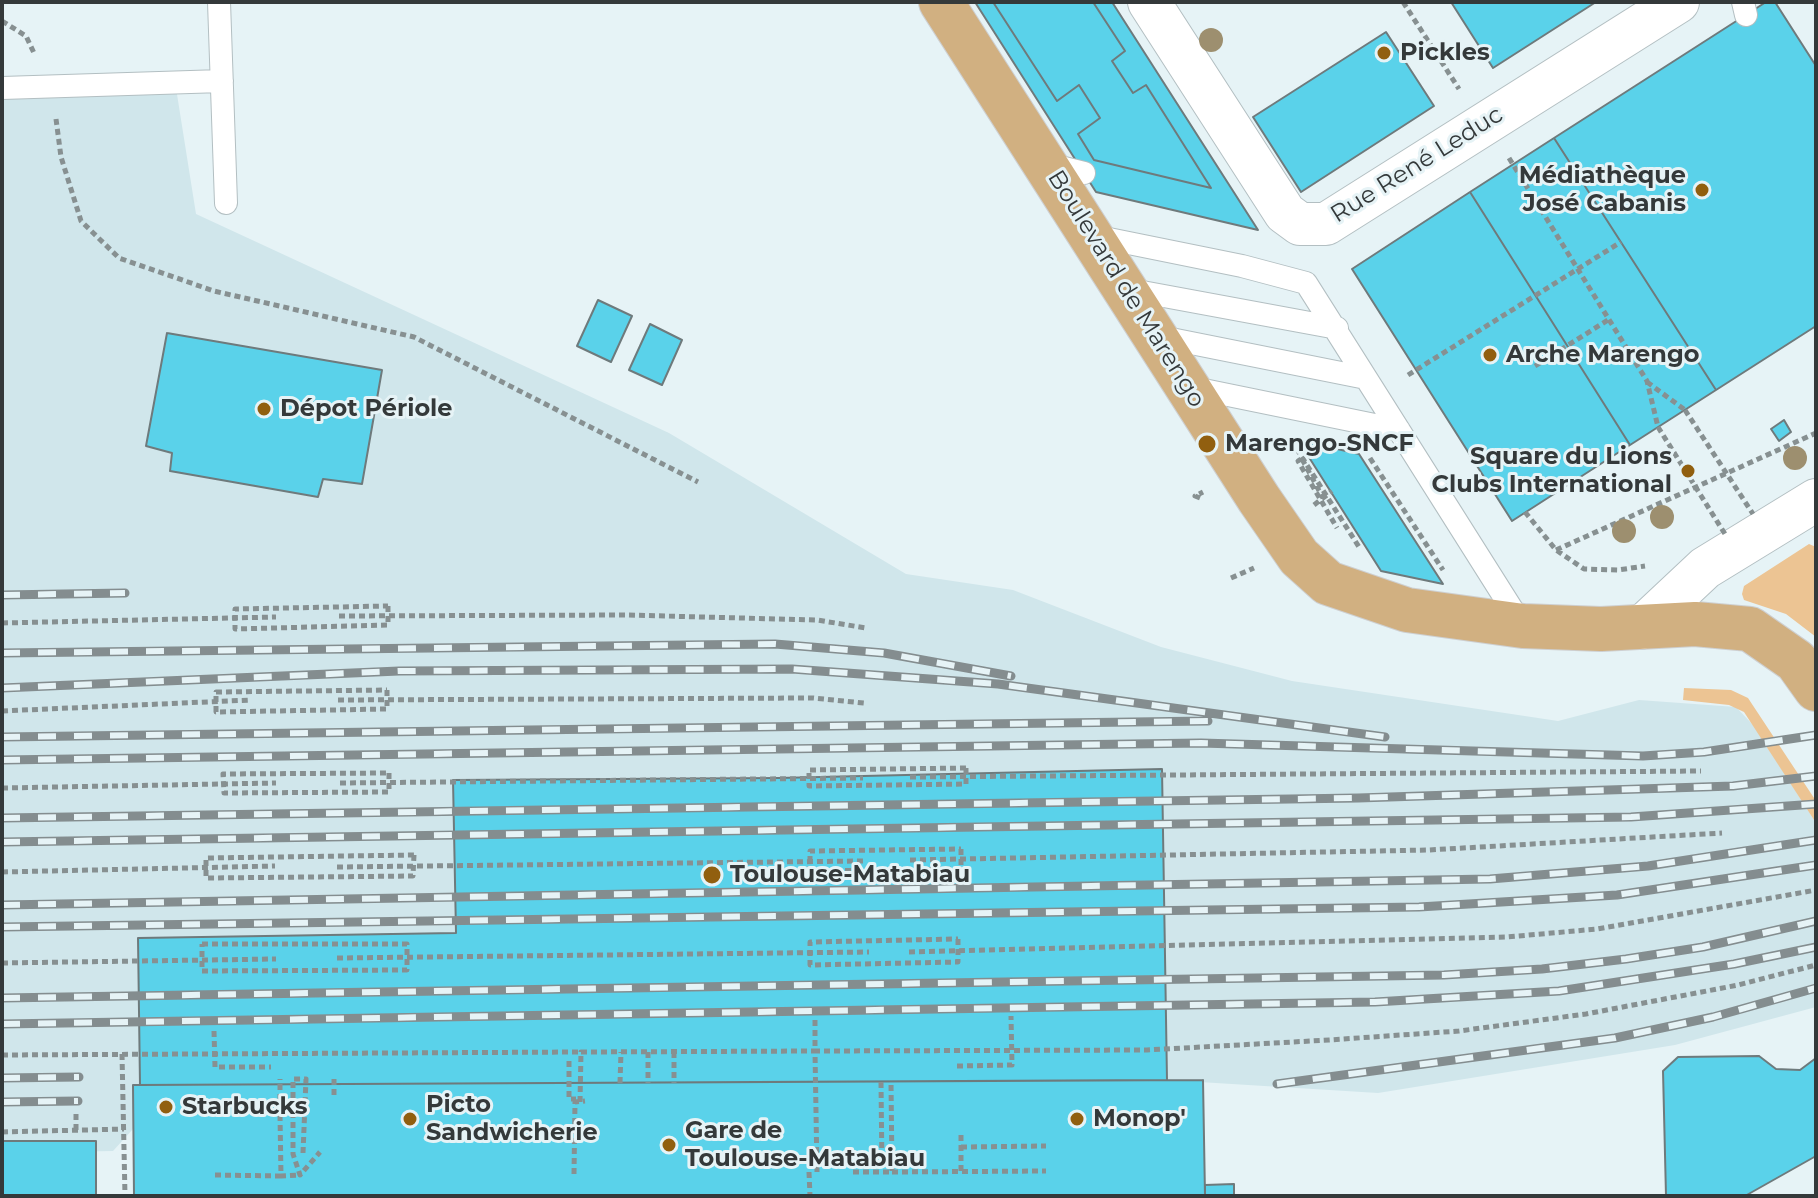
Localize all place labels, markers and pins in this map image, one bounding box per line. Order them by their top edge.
place label: Pickles [1400,39,1490,67]
marker: Pickles [1375,44,1393,62]
place label: Médiathèque José Cabanis [1519,162,1686,218]
marker: Médiathèque José Cabanis [1693,181,1711,199]
place label: Arche Marengo [1506,341,1699,369]
marker: Arche Marengo [1481,346,1499,364]
place label: Dépot Périole [280,395,452,423]
marker: Dépot Périole [255,400,273,418]
place label: Marengo-SNCF [1225,430,1414,458]
marker: Marengo-SNCF [1196,433,1218,455]
place label: Square du Lions Clubs International [1432,443,1672,499]
marker: Square du Lions Clubs International [1679,462,1697,480]
place label: Toulouse-Matabiau [730,861,970,889]
marker: Toulouse-Matabiau [701,864,723,886]
place label: Picto Sandwicherie [426,1091,598,1147]
place label: Starbucks [182,1093,308,1121]
marker: Starbucks [157,1098,175,1116]
place label: Monop' [1093,1105,1186,1133]
marker: Picto Sandwicherie [401,1110,419,1128]
marker: Monop' [1068,1110,1086,1128]
place label: Gare de Toulouse-Matabiau [685,1117,925,1173]
marker: Gare de Toulouse-Matabiau [660,1136,678,1154]

